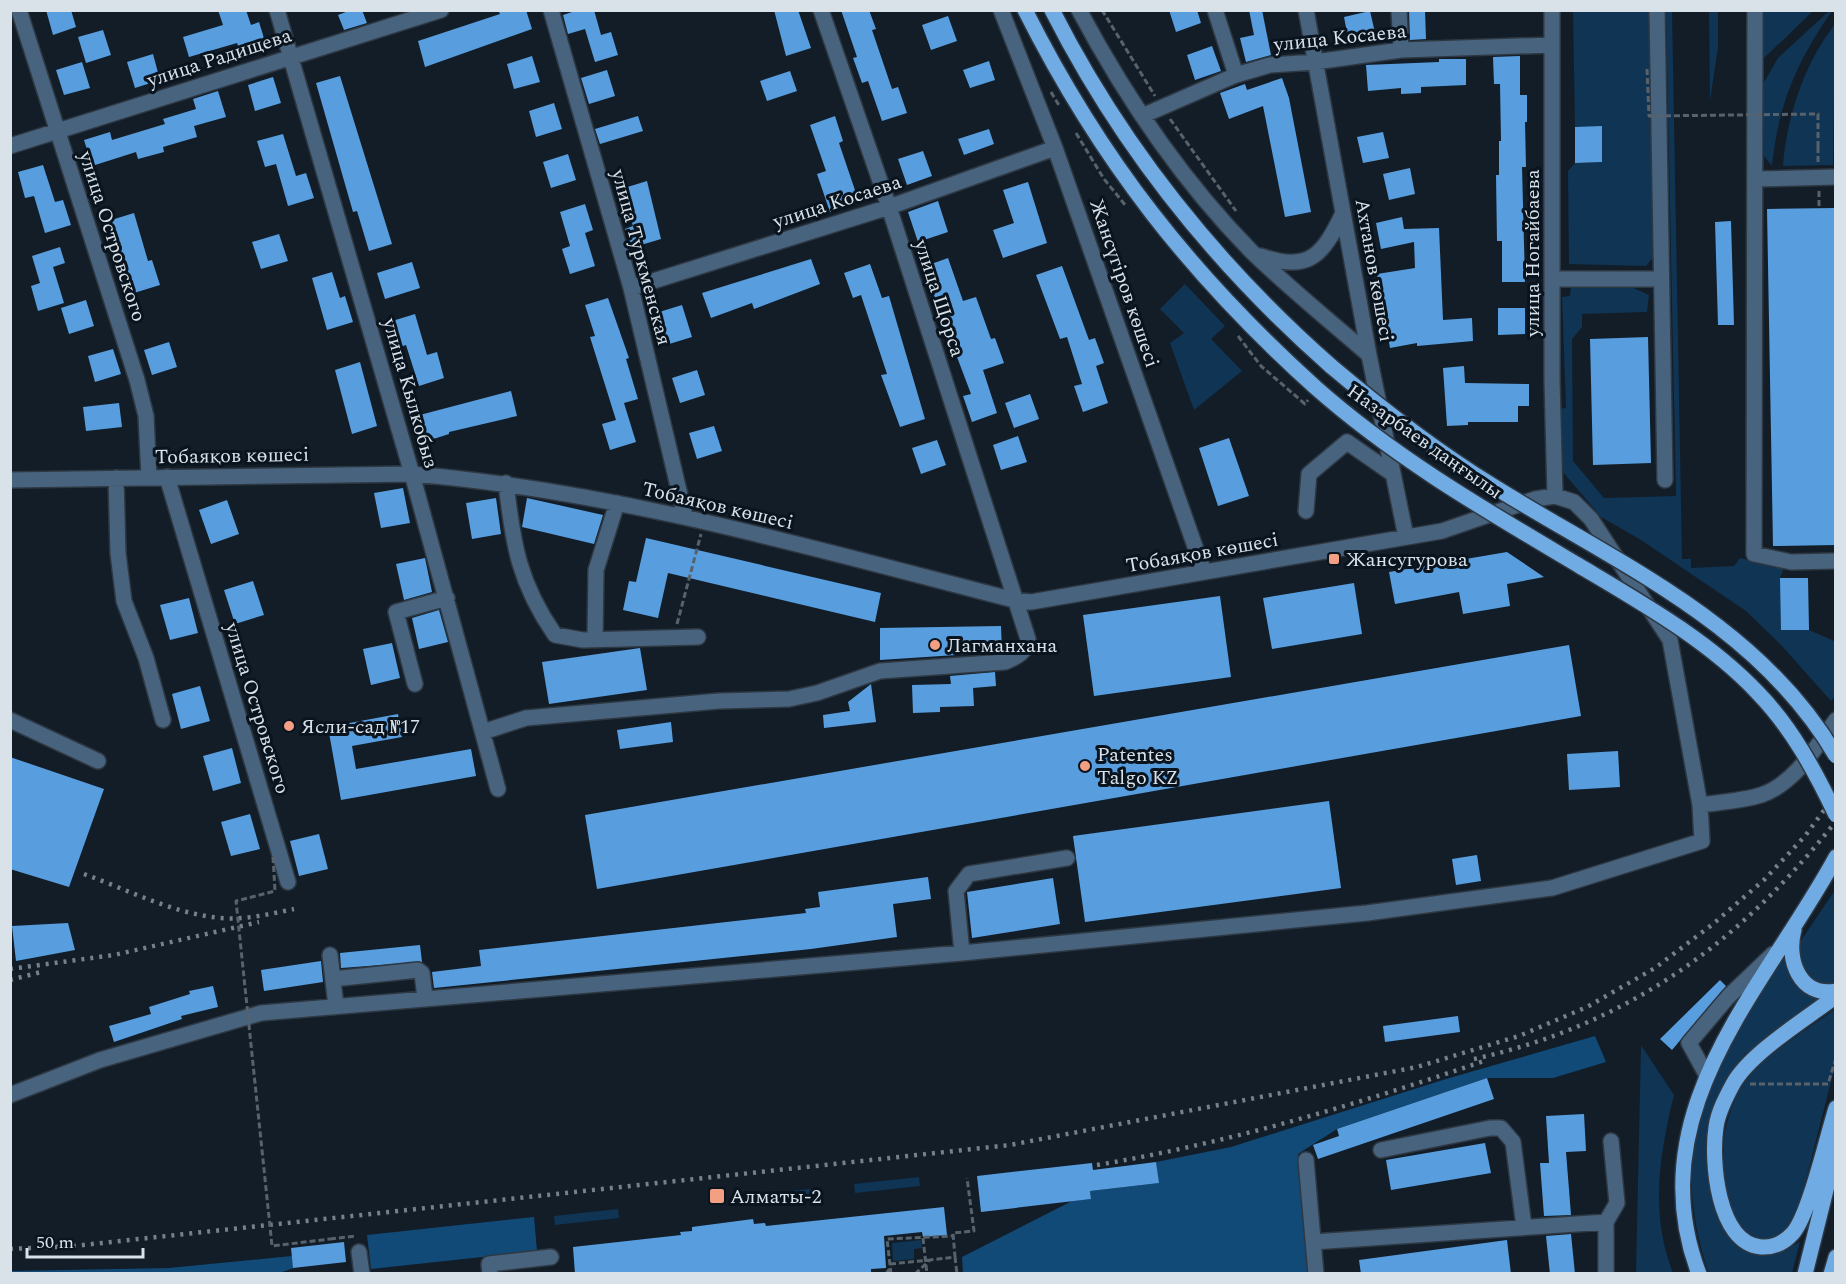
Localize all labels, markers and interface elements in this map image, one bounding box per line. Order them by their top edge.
street label: улица Косаева [1271,16,1408,60]
street label: улица Радищева [142,20,296,96]
street label: улица Островского [70,146,154,325]
street label: улица Туркменская [603,165,679,349]
street label: улица Косаева [768,167,905,237]
street label: улица Ногайбаева [1518,169,1548,338]
street label: Жансүгіров көшесі [1081,195,1167,372]
street label: Ахтанов көшесі [1347,196,1401,344]
street label: улица Щорса [906,235,972,361]
street label: улица Кылкобыз [374,314,446,472]
street label: Назарбаев даңғылы [1341,377,1508,507]
street label: Тобаяқов көшесі [155,440,309,472]
street label: Тобаяқов көшесі [639,474,796,538]
street label: Тобаяқов көшесі [1124,525,1281,581]
place label: Жансугурова [1346,545,1468,575]
marker: Жансугурова [1327,552,1341,566]
street label: улица Островского [216,618,297,798]
place label: Лагманхана [947,631,1058,661]
marker: Лагманхана [928,638,942,652]
place label: Ясли-сад №17 [301,712,420,742]
marker: Ясли-сад №17 [282,719,296,733]
place label: Patentes Talgo KZ [1097,740,1178,793]
marker: Patentes Talgo KZ [1078,759,1092,773]
place label: Алматы-2 [730,1182,822,1212]
marker: Алматы-2 [708,1187,726,1205]
scale bar [27,1221,142,1259]
text: 50 m [36,1229,74,1256]

